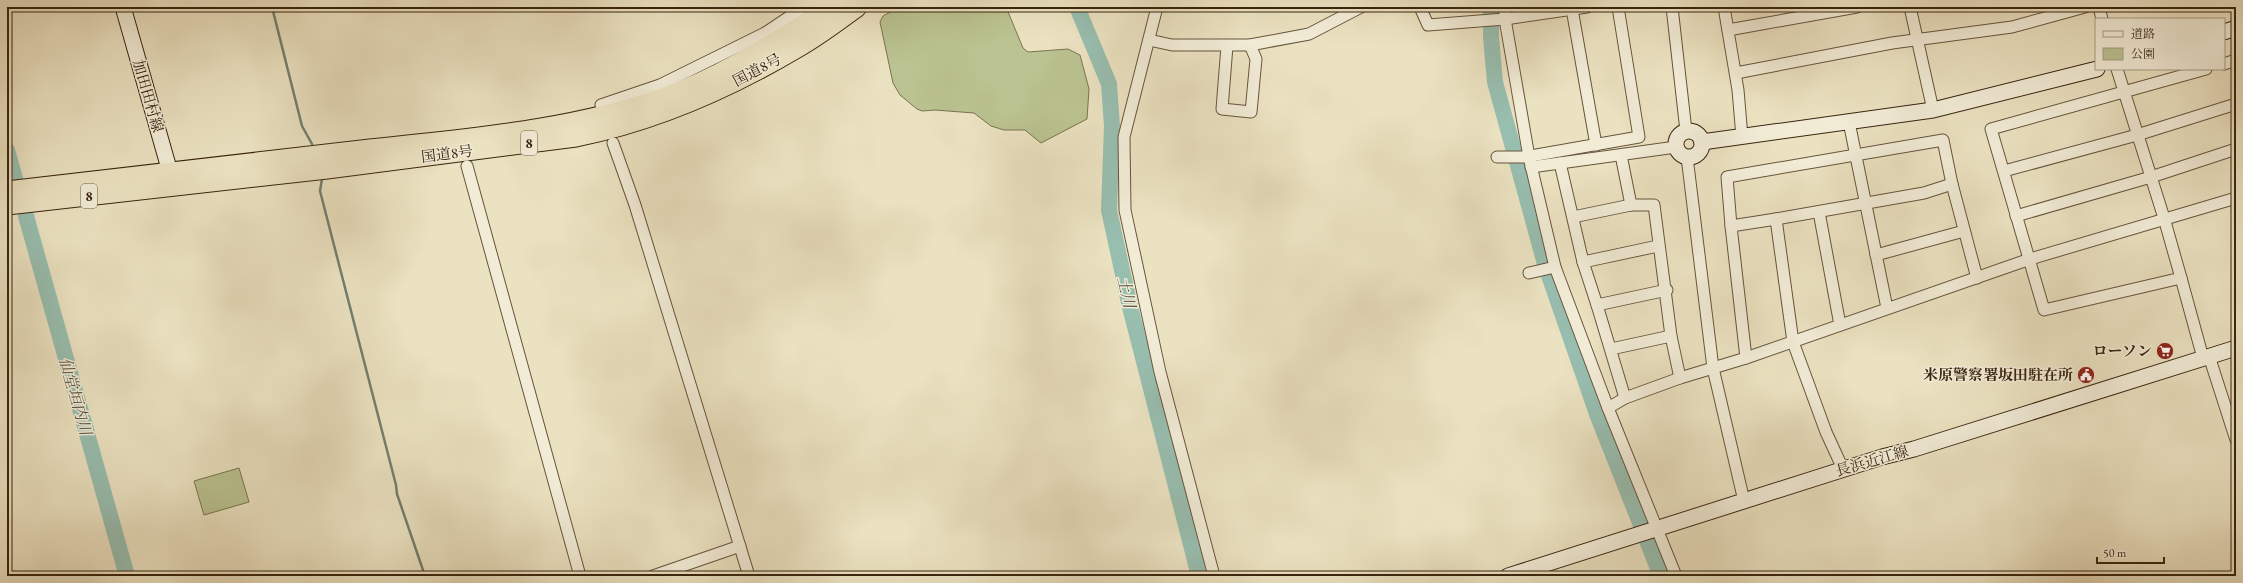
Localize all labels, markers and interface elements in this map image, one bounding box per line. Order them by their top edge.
legend [2095,18,2225,70]
text: 道路 [2131,26,2155,42]
text: 公園 [2131,46,2155,62]
street label: 国道8号 [729,49,784,90]
street label: 加田田村線 [129,57,168,135]
road number: 8 [521,131,537,155]
street label: 国道8号 [420,141,474,166]
road number: 8 [81,184,97,208]
water label: 土川 [1113,274,1141,312]
place label: ローソン [2093,341,2152,360]
supermarket icon: ローソン [2155,341,2175,361]
water label: 仙堂垣内川 [54,355,97,439]
place label: 米原警察署坂田駐在所 [1923,365,2073,384]
public building icon: 米原警察署坂田駐在所 [2076,365,2096,385]
street label: 長浜近江線 [1833,441,1911,480]
scale bar [2097,539,2164,565]
text: 50 m [2103,545,2127,561]

